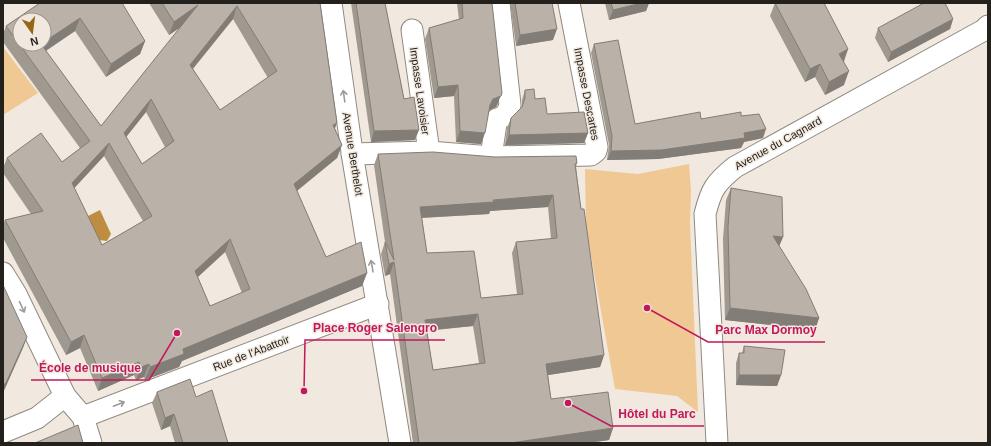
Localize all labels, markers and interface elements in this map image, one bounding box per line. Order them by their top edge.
north arrow [12,12,52,52]
text: N [29,35,40,48]
street label: Impasse Lavoisier [408,46,432,136]
street label: Impasse Descartes [572,47,602,142]
one-way arrow [340,90,348,103]
street label: Avenue Berthelot [340,111,366,197]
street label: Avenue du Cagnard [732,114,824,172]
one-way arrow [368,260,376,273]
one-way arrow [19,301,26,313]
callout: Place Roger Salengro [305,316,445,340]
callout: Parc Max Dormoy [708,318,825,342]
text: Place Roger Salengro [313,321,437,335]
text: Parc Max Dormoy [715,323,817,337]
street label: Rue de l'Abattoir [211,333,291,373]
callout: École de musique [31,356,149,380]
text: École de musique [39,360,141,375]
one-way arrow [113,399,125,407]
callout: Hôtel du Parc [611,402,704,426]
text: Hôtel du Parc [618,407,696,421]

